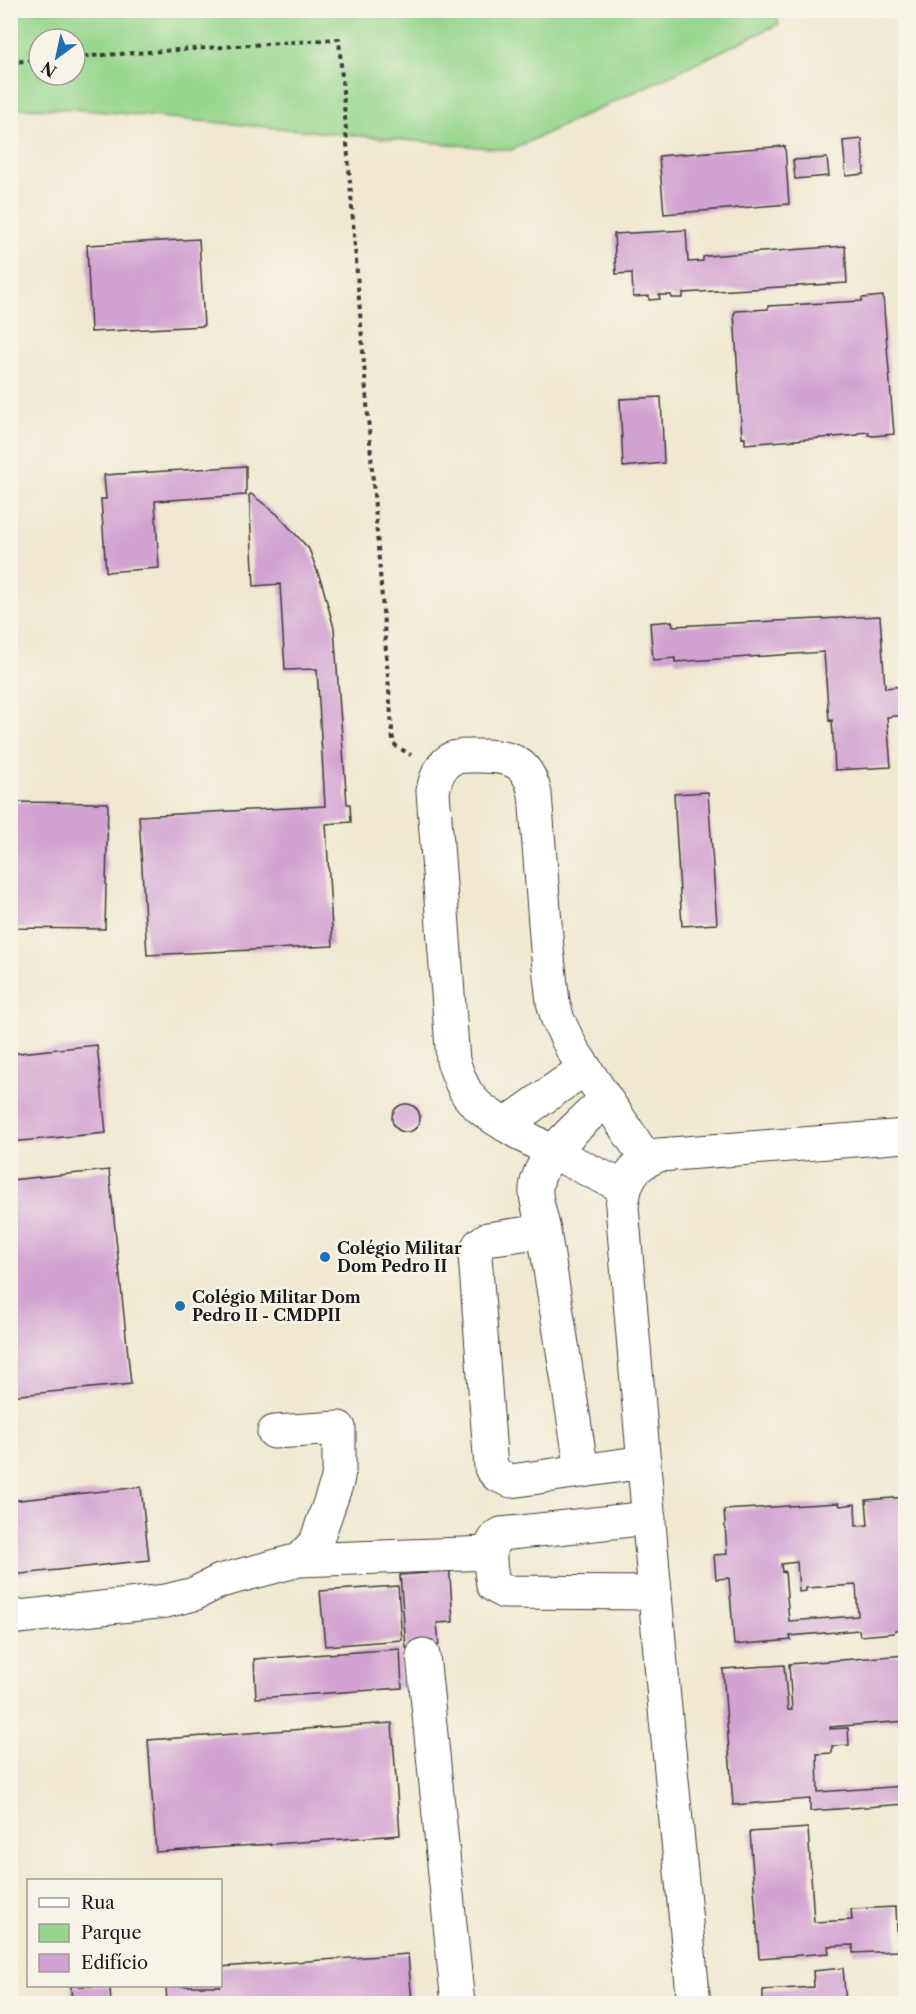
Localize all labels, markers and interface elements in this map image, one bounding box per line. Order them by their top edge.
north arrow [27,27,87,87]
text: N [37,57,60,82]
place label: Colégio Militar Dom Pedro II [337,1238,462,1276]
marker: Colégio Militar Dom Pedro II [318,1250,332,1264]
place label: Colégio Militar Dom Pedro II - CMDPII [192,1287,361,1325]
marker: Colégio Militar Dom Pedro II - CMDPII [173,1299,187,1313]
legend [27,1879,222,1987]
text: Rua [81,1892,115,1914]
text: Parque [81,1922,142,1944]
text: Edifício [81,1952,148,1974]

